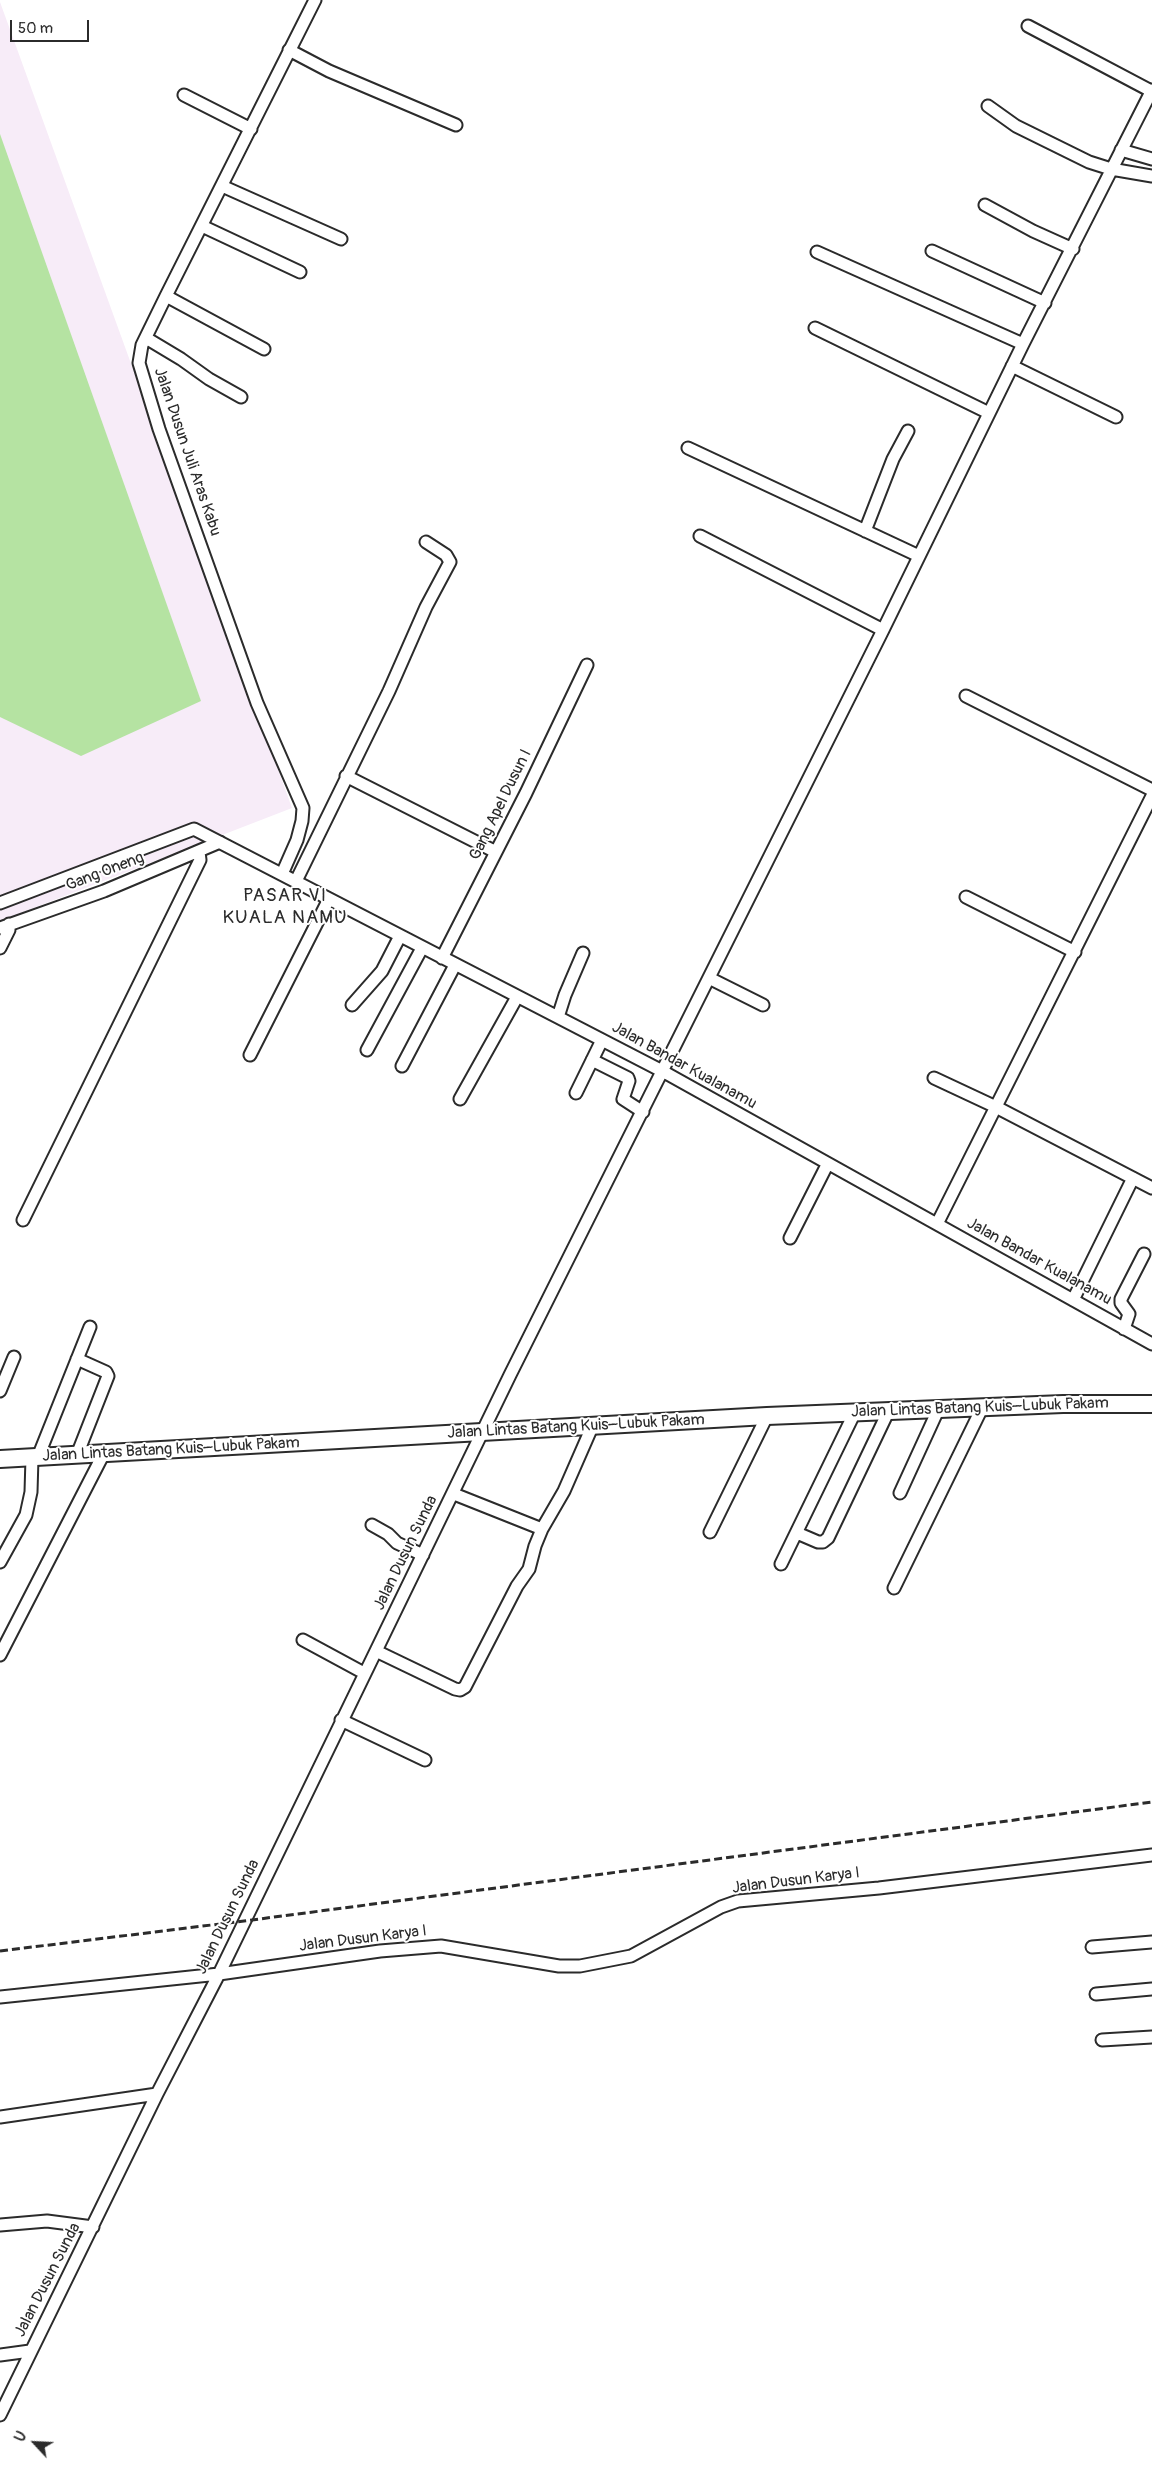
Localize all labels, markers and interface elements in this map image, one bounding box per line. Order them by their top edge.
scale bar [12,10,91,42]
text: 50 m [18,19,53,38]
street label: Jalan Dusun Juli Aras Kabu [149,365,225,539]
street label: Gang Apel Dusun I [466,746,536,864]
street label: Gang Oneng [63,848,147,896]
district label: PASAR VI KUALA NAMU [221,885,349,929]
street label: Jalan Bandar Kualanamu [608,1018,760,1114]
street label: Jalan Bandar Kualanamu [963,1214,1115,1310]
street label: Jalan Lintas Batang Kuis–Lubuk Pakam [851,1394,1109,1422]
street label: Jalan Lintas Batang Kuis–Lubuk Pakam [447,1411,705,1443]
street label: Jalan Lintas Batang Kuis–Lubuk Pakam [42,1434,300,1466]
street label: Jalan Dusun Sunda [370,1492,442,1614]
street label: Jalan Dusun Sunda [192,1856,264,1978]
street label: Jalan Dusun Karya I [731,1864,861,1898]
street label: Jalan Dusun Karya I [298,1922,428,1956]
street label: Jalan Dusun Sunda [11,2220,85,2340]
north arrow [10,2418,60,2468]
text: U [11,2429,31,2444]

